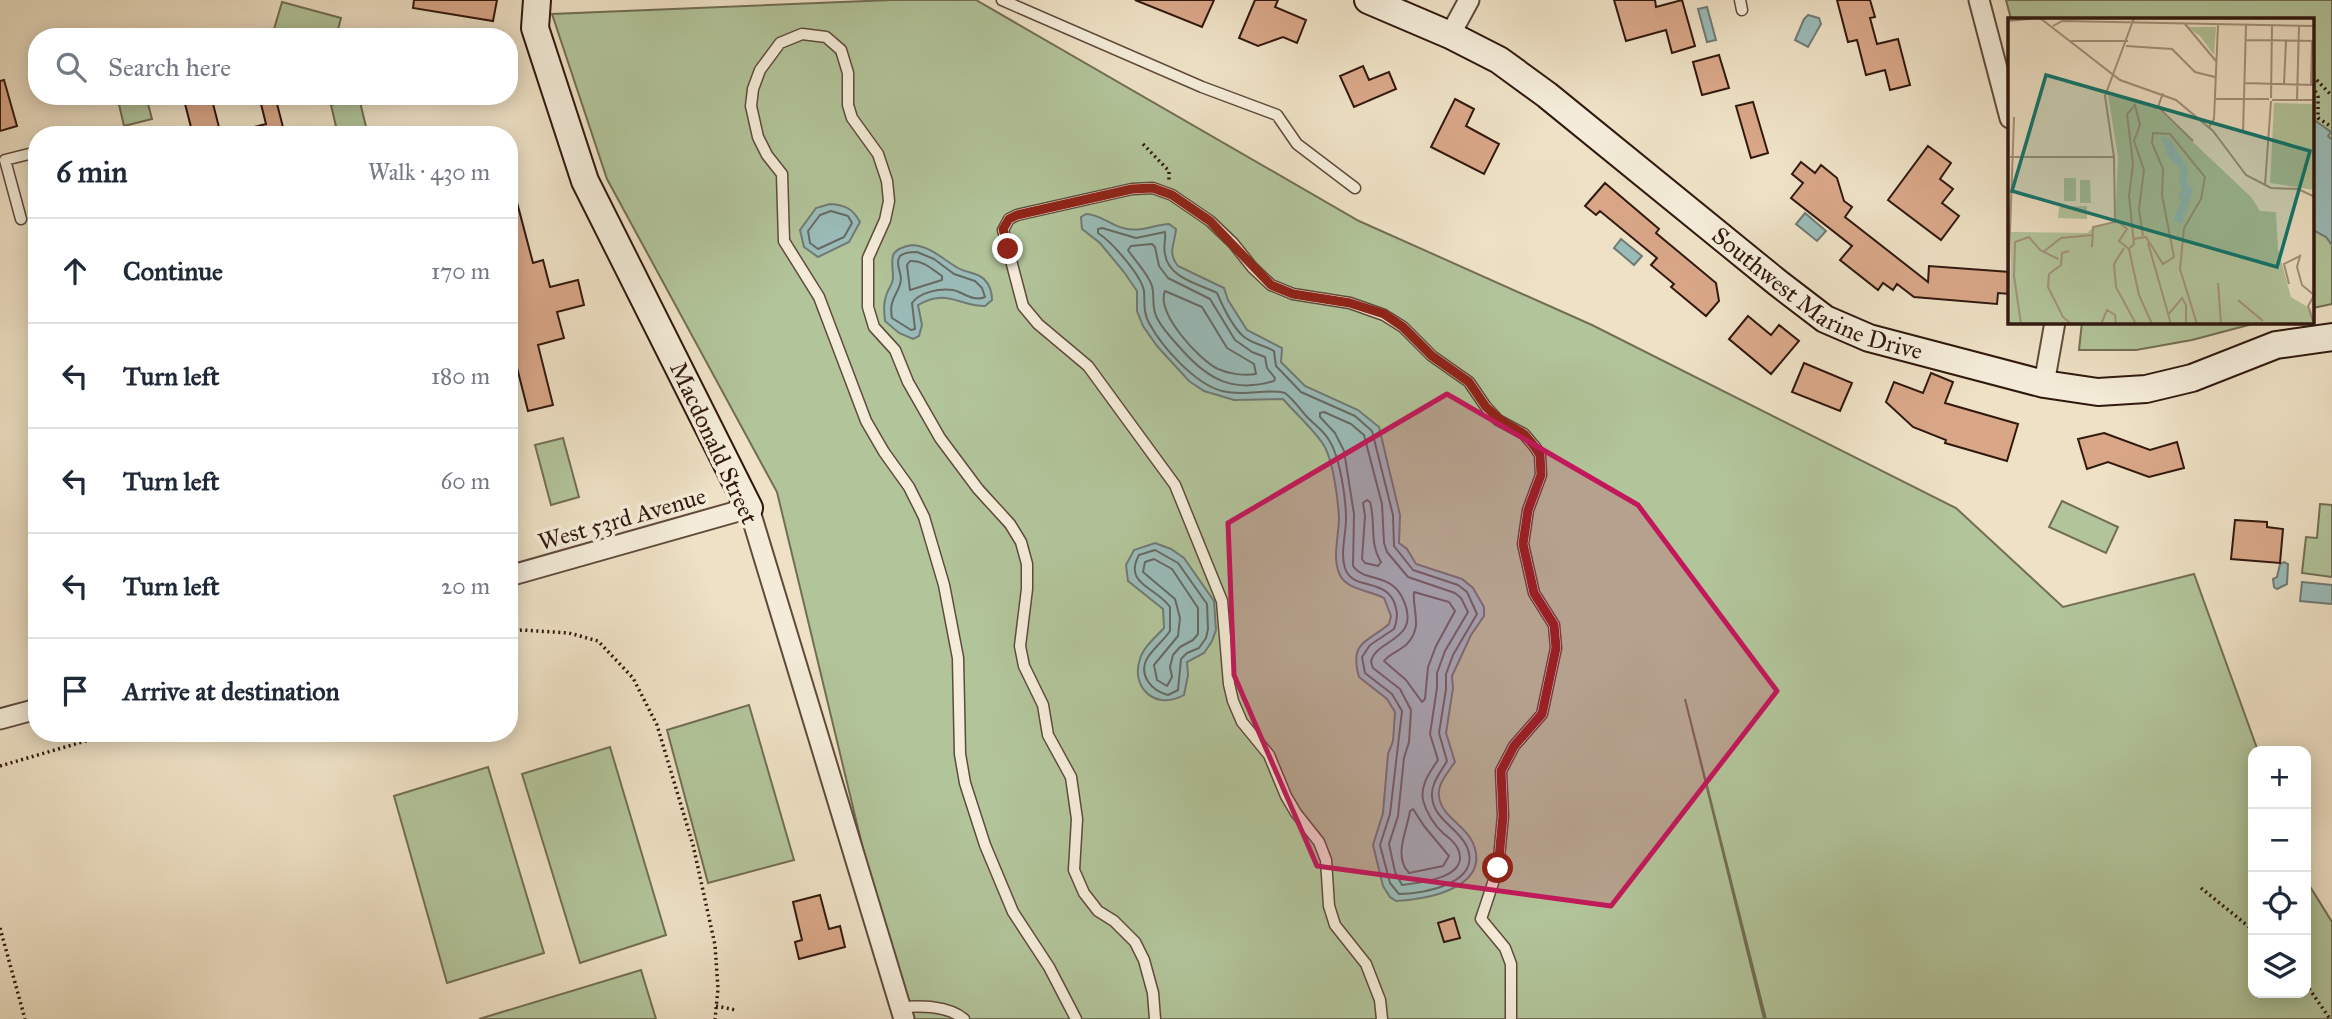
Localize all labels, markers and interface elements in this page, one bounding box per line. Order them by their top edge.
inset map [2008,18,2314,324]
search box [28,28,518,105]
icon: search [52,48,90,86]
text: Search here [108,51,231,83]
text: 6 min [56,154,128,190]
text: Walk · 430 m [368,158,490,186]
street label: Southwest Marine Drive [1706,220,1926,366]
route end [992,233,1023,264]
icon: ahead [56,252,94,290]
text: Continue [123,255,223,287]
text: 170 m [431,257,490,285]
icon: left [56,357,94,395]
street label: Macdonald Street [663,357,765,529]
text: Turn left [123,360,219,392]
text: 180 m [431,362,490,390]
icon: left [56,462,94,500]
text: Turn left [123,465,219,497]
text: 60 m [441,467,490,495]
street label: West 53rd Avenue [535,481,709,557]
icon: left [56,567,94,605]
text: Turn left [123,570,219,602]
text: 20 m [441,572,490,600]
icon: arrive [56,672,94,710]
text: Arrive at destination [123,675,340,707]
map controls [2248,746,2311,998]
button: + [2248,746,2311,809]
button: − [2248,809,2311,872]
route start [1482,852,1513,883]
button: locate [2248,872,2311,935]
button: layers [2248,935,2311,998]

